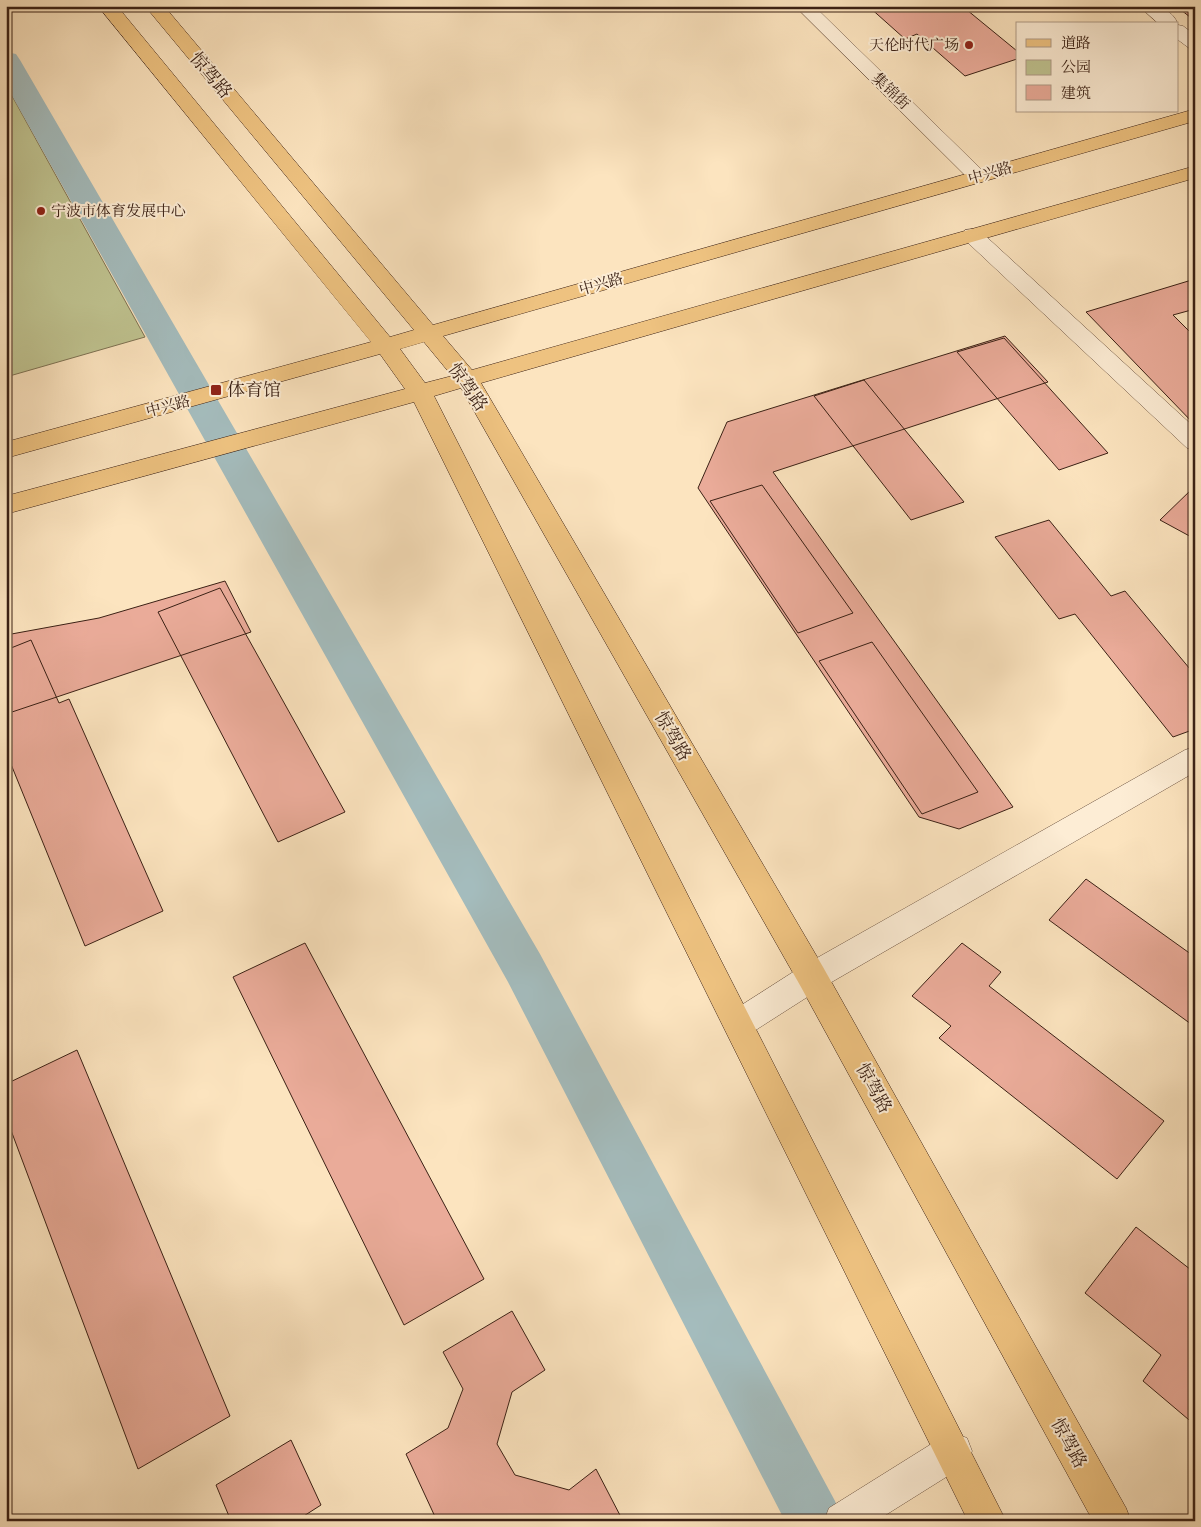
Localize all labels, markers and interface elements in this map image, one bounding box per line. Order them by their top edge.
legend [1016,22,1178,112]
text: 道路 [1061,34,1091,53]
place label: 天伦时代广场 [869,36,959,55]
marker: 天伦时代广场 [963,39,975,51]
street label: 惊驾路 [184,48,236,103]
text: 公园 [1061,58,1091,77]
street label: 集锦街 [868,69,913,114]
text: 建筑 [1061,84,1091,103]
street label: 中兴路 [966,158,1014,189]
place label: 宁波市体育发展中心 [51,202,186,221]
marker: 宁波市体育发展中心 [35,205,47,217]
street label: 中兴路 [577,269,625,300]
street label: 惊驾路 [443,359,492,416]
place label: 体育馆 [227,380,281,402]
marker: 体育馆 [209,383,223,397]
street label: 中兴路 [144,391,192,421]
street label: 惊驾路 [649,708,695,765]
street label: 惊驾路 [850,1060,896,1117]
street label: 惊驾路 [1045,1415,1091,1472]

